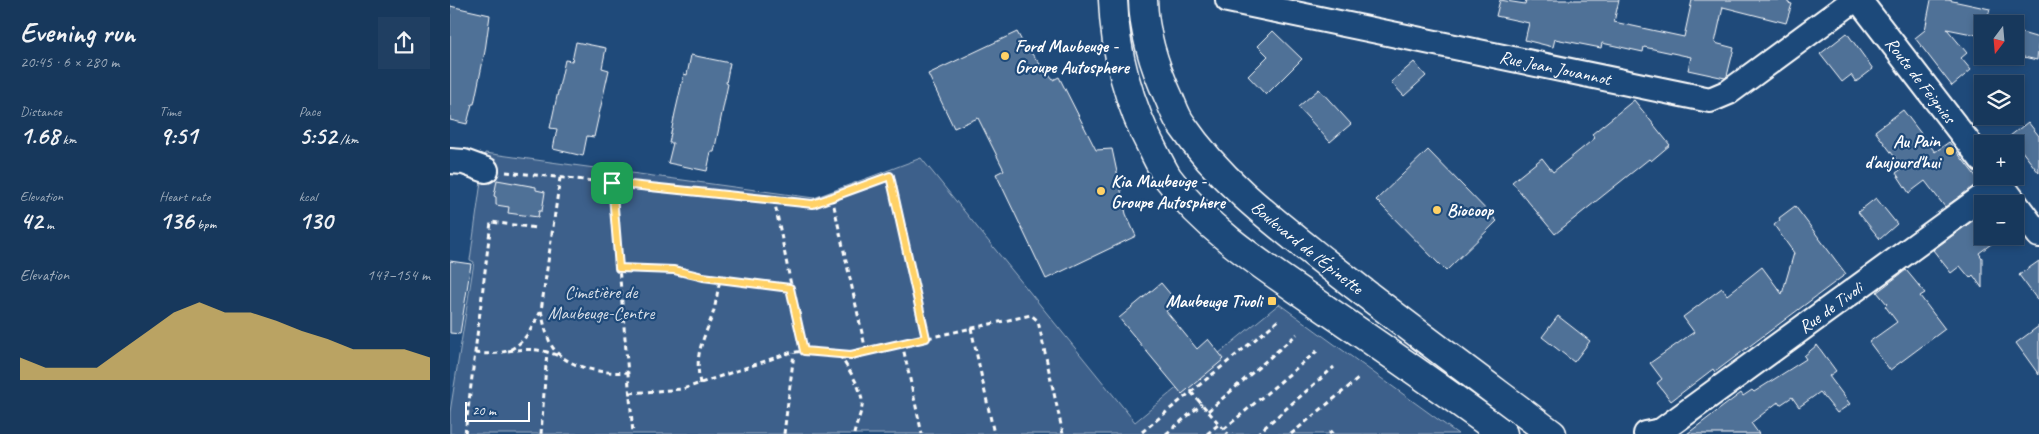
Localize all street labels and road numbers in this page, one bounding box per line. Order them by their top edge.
street label: Route de Feignies [1880,33,1962,129]
street label: Rue Jean Jouannot [1498,46,1614,90]
street label: Boulevard de l'Épinette [1247,196,1369,300]
street label: Rue de Tivoli [1794,275,1869,338]

